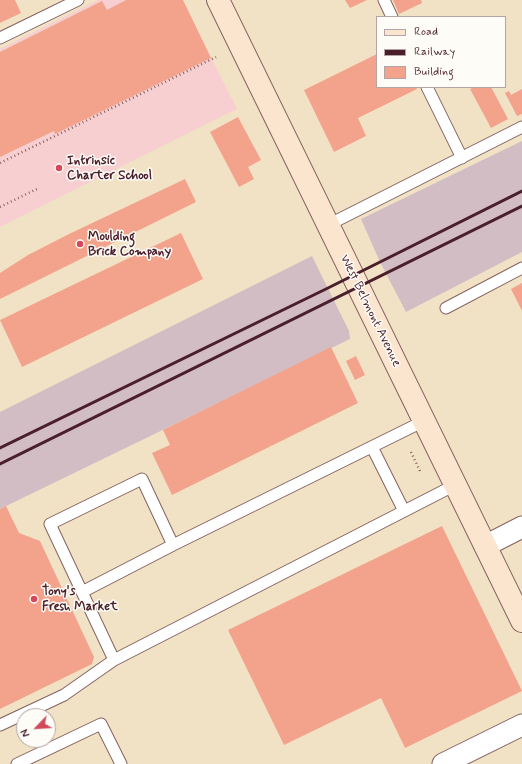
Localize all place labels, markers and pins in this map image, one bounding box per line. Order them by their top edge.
place label: Intrinsic Charter School [67,153,152,184]
marker: Intrinsic Charter School [54,163,64,173]
place label: Moulding Brick Company [88,229,171,260]
marker: Moulding Brick Company [75,239,85,249]
place label: Tony's Fresh Market [42,584,118,615]
marker: Tony's Fresh Market [29,594,39,604]

